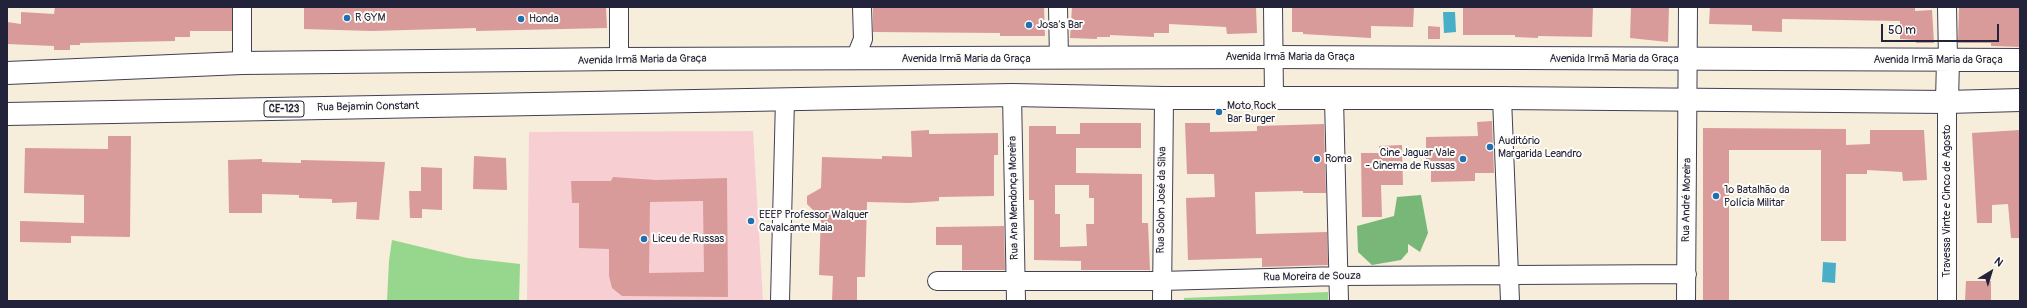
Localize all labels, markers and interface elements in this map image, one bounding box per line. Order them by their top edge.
place label: R GYM [355,11,385,25]
place label: Honda [529,12,558,26]
marker: R GYM [342,13,352,23]
marker: Honda [516,14,526,24]
scale bar [1883,16,2001,42]
place label: Josa's Bar [1037,18,1083,32]
marker: Josa's Bar [1024,20,1034,30]
text: 50 m [1888,23,1916,38]
street label: Avenida Irmã Maria da Graça [1225,50,1355,64]
street label: Avenida Irmã Maria da Graça [577,52,707,68]
street label: Avenida Irmã Maria da Graça [901,52,1031,66]
street label: Avenida Irmã Maria da Graça [1549,52,1679,66]
street label: Avenida Irmã Maria da Graça [1873,53,2003,67]
place label: Moto Rock Bar Burger [1227,99,1276,125]
street label: Rua Bejamin Constant [317,100,419,114]
road number: CE-123 [264,101,304,117]
marker: Moto Rock Bar Burger [1214,107,1224,117]
street label: Travessa Vinte e Cinco de Agosto [1940,124,1954,278]
place label: Auditório Margarida Leandro [1498,134,1582,160]
street label: Rua Ana Mendonça Moreira [1006,136,1022,260]
marker: Auditório Margarida Leandro [1485,142,1495,152]
street label: Rua Solon José da Silva [1154,146,1170,254]
place label: Cine Jaguar Vale - Cinema de Russas [1365,146,1455,172]
place label: Roma [1325,152,1352,166]
marker: Roma [1312,154,1322,164]
marker: Cine Jaguar Vale - Cinema de Russas [1458,154,1468,164]
street label: Rua André Moreira [1680,158,1694,242]
place label: 1º Batalhão da Polícia Militar [1724,183,1789,209]
marker: 1º Batalhão da Polícia Militar [1711,191,1721,201]
place label: EEEP Professor Walquer Cavalcante Maia [759,208,869,234]
marker: EEEP Professor Walquer Cavalcante Maia [746,216,756,226]
place label: Liceu de Russas [652,232,724,246]
marker: Liceu de Russas [639,234,649,244]
north arrow [1971,252,2011,292]
text: N [1992,255,2006,270]
street label: Rua Moreira de Souza [1263,270,1361,284]

